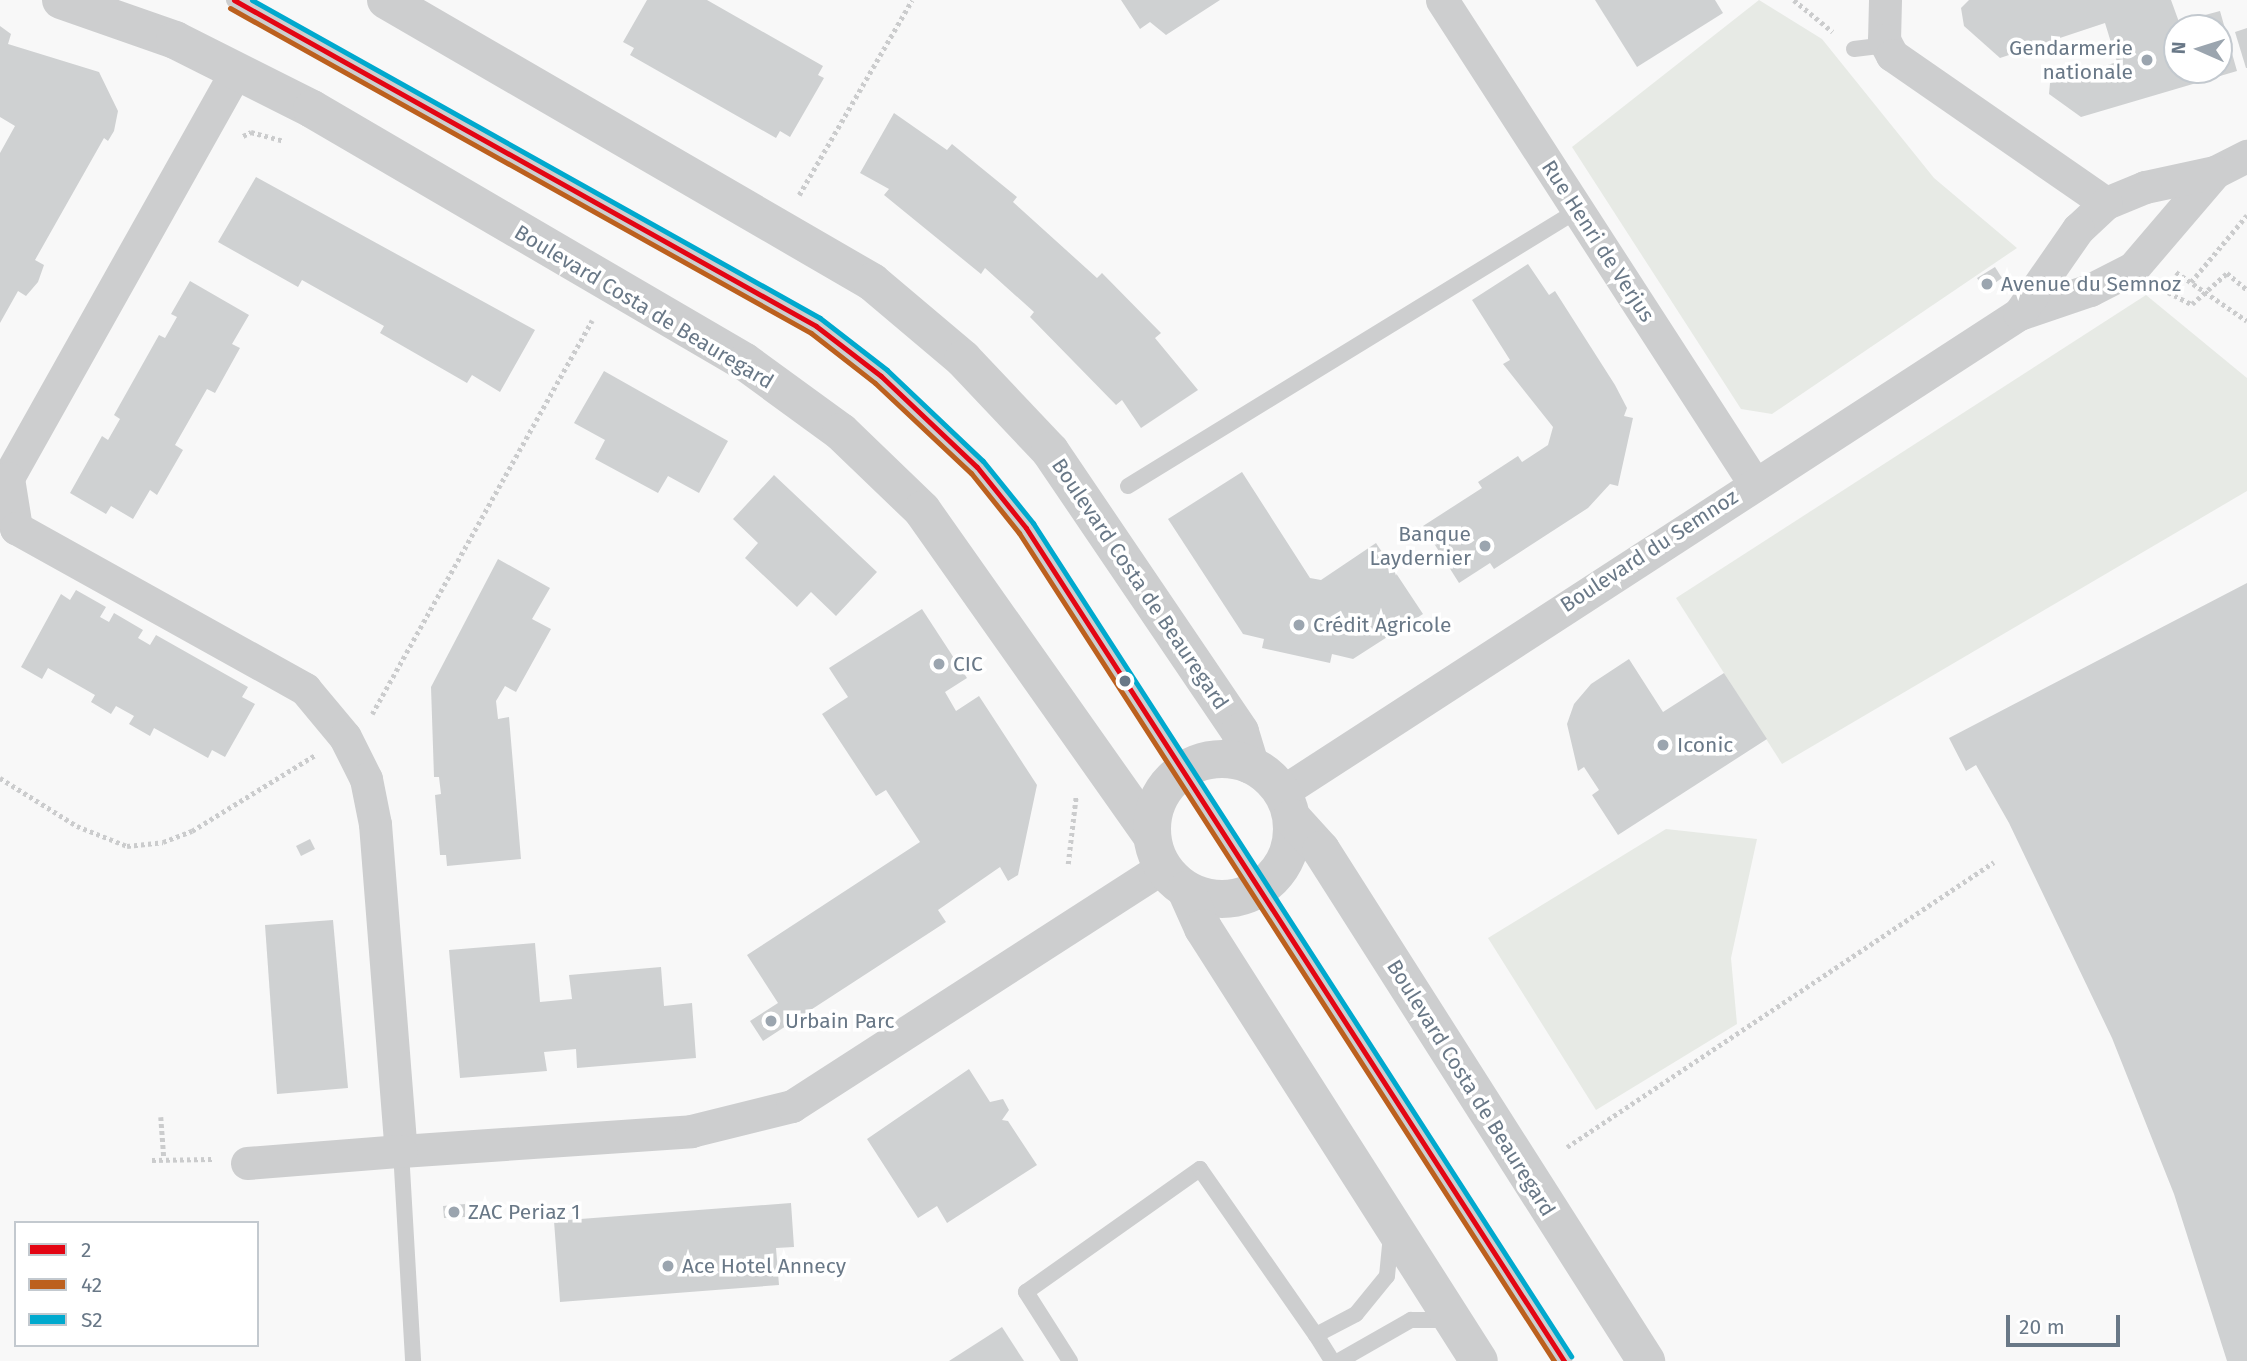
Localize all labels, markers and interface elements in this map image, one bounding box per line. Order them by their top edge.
north arrow [2163,14,2233,84]
place label: Gendarmerie nationale [2009,35,2133,85]
text: N [2167,41,2190,55]
marker: Gendarmerie nationale [2139,52,2155,68]
street label: Rue Henri de Verjus [1536,155,1660,327]
street label: Boulevard Costa de Beauregard [510,220,778,394]
place label: Avenue du Semnoz [2001,271,2181,297]
marker: Avenue du Semnoz [1979,276,1995,292]
street label: Boulevard Costa de Beauregard [1046,454,1234,714]
street label: Boulevard du Semnoz [1556,484,1742,618]
place label: Banque Laydernier [1370,521,1471,571]
marker: Banque Laydernier [1477,538,1493,554]
place label: Crédit Agricole [1313,612,1451,638]
marker: Crédit Agricole [1291,617,1307,633]
place label: CIC [953,651,983,677]
marker: CIC [931,656,947,672]
unlabelled marker [1118,674,1132,688]
place label: Iconic [1677,732,1733,758]
marker: Iconic [1655,737,1671,753]
street label: Boulevard Costa de Beauregard [1381,955,1561,1221]
place label: Urbain Parc [785,1008,894,1034]
marker: Urbain Parc [763,1013,779,1029]
place label: ZAC Periaz 1 [468,1199,580,1225]
marker: ZAC Periaz 1 [446,1204,462,1220]
legend [14,1221,259,1347]
text: 2 [81,1237,91,1263]
place label: Ace Hotel Annecy [682,1253,846,1279]
marker: Ace Hotel Annecy [660,1258,676,1274]
text: 42 [81,1272,102,1298]
scale bar [2009,1302,2123,1346]
text: S2 [81,1307,103,1333]
text: 20 m [2019,1314,2065,1340]

